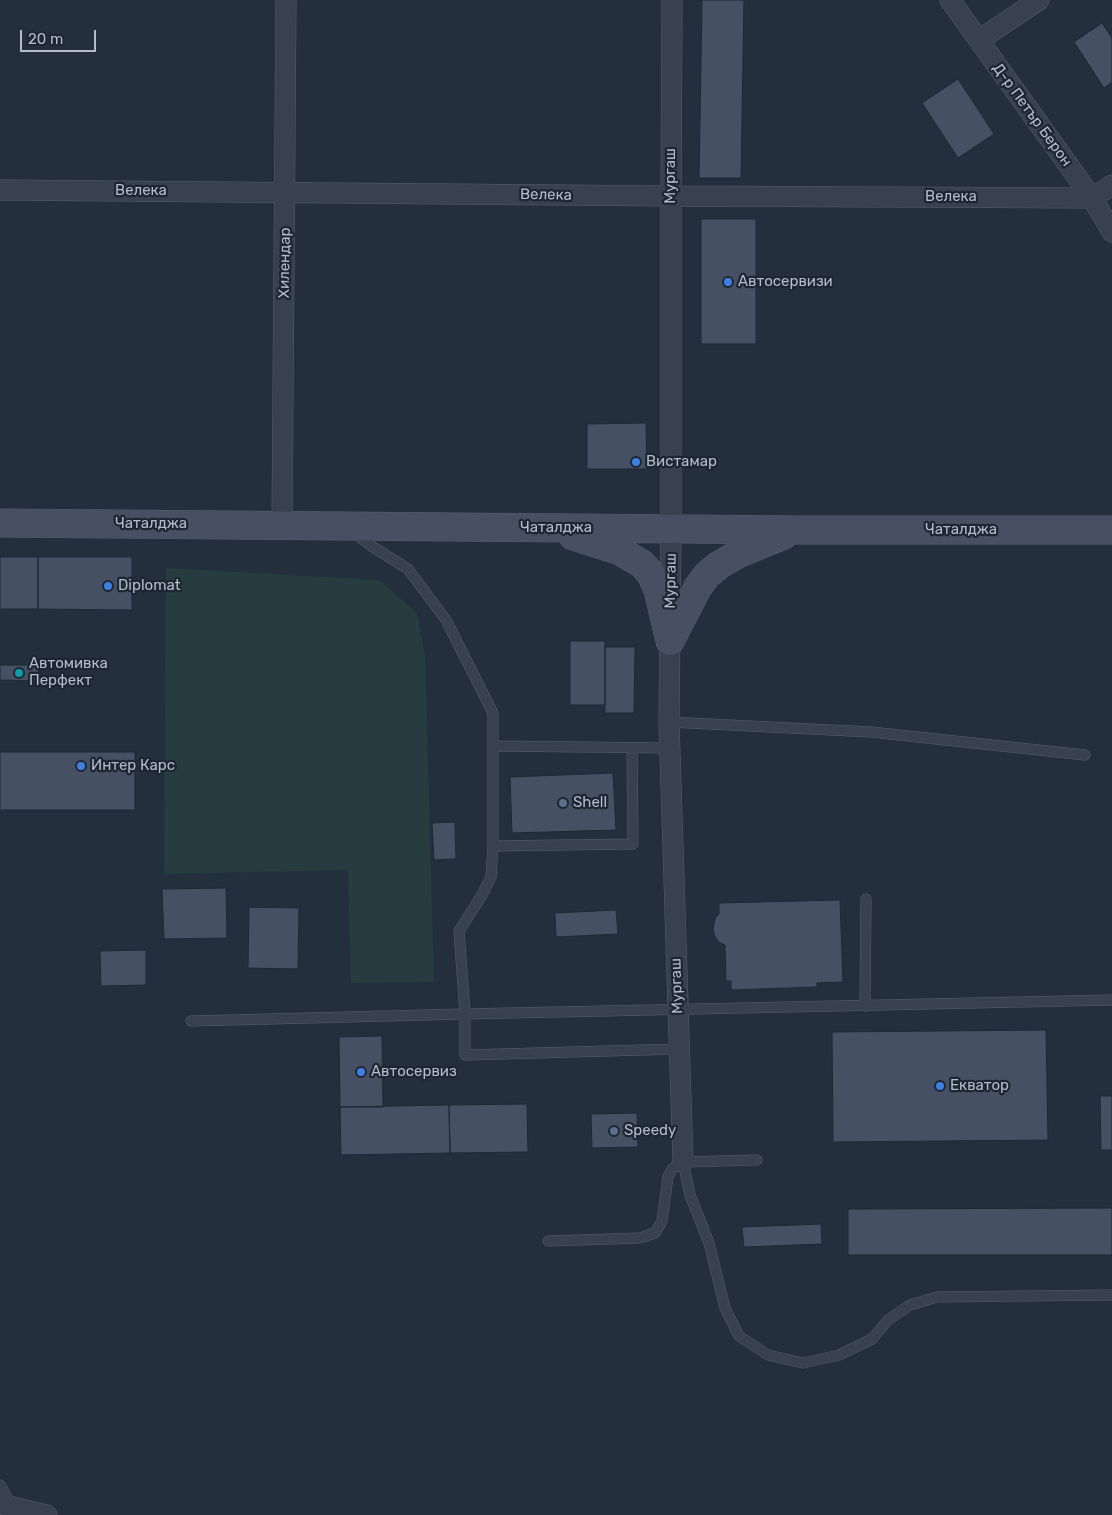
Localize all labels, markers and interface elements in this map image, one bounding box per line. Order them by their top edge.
scale bar [22,20,99,52]
text: 20 m [28,30,63,48]
street label: Д-р Петър Берон [989,60,1075,170]
street label: Мургаш [662,148,680,204]
street label: Велека [115,182,167,200]
street label: Велека [520,186,572,204]
street label: Велека [925,188,977,206]
street label: Хилендар [275,227,295,299]
place label: Автосервизи [738,273,833,291]
marker: Автосервизи [722,276,734,288]
place label: Вистамар [646,453,717,471]
marker: Вистамар [630,456,642,468]
street label: Чаталджа [115,515,187,533]
street label: Чаталджа [520,519,592,537]
street label: Чаталджа [925,521,997,539]
street label: Мургаш [662,553,680,609]
place label: Diplomat [118,577,181,595]
marker: Diplomat [102,580,114,592]
place label: Автомивка Перфект [29,655,108,690]
marker: Автомивка Перфект [13,667,25,679]
place label: Интер Карс [91,757,175,775]
marker: Интер Карс [75,760,87,772]
place label: Shell [573,794,607,812]
marker: Shell [557,797,569,809]
street label: Мургаш [667,958,687,1014]
place label: Автосервиз [371,1063,457,1081]
marker: Автосервиз [355,1066,367,1078]
place label: Екватор [950,1077,1009,1095]
marker: Екватор [934,1080,946,1092]
place label: Speedy [624,1122,676,1140]
marker: Speedy [608,1125,620,1137]

